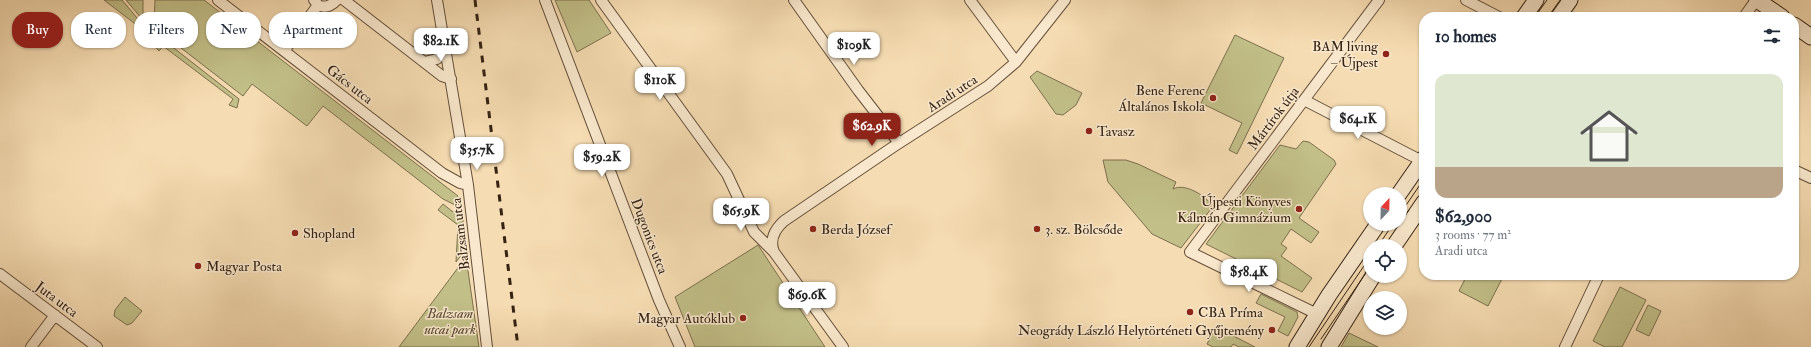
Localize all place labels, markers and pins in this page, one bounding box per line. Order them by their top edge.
pin: $82.1K [408,28,474,62]
pin: $109K [826,32,882,66]
place label: BAM living – Újpest [1312,38,1379,72]
marker: BAM living – Újpest [1381,49,1391,59]
pin: $110K [632,67,688,101]
place label: Bene Ferenc Általános Iskola [1117,82,1205,115]
marker: Bene Ferenc Általános Iskola [1208,93,1218,103]
pin: $64.1K [1325,106,1391,140]
pin: $62.9K [839,113,905,147]
place label: Tavasz [1097,123,1135,140]
marker: Tavasz [1084,126,1094,136]
pin: $35.7K [444,137,510,171]
pin: $59.2K [569,144,635,178]
place label: Újpesti Könyves Kálmán Gimnázium [1177,193,1291,226]
pin: $65.9K [708,198,774,232]
marker: Újpesti Könyves Kálmán Gimnázium [1294,204,1304,214]
place label: Berda József [821,221,893,238]
place label: 3. sz. Bölcsőde [1045,221,1123,238]
marker: Berda József [808,224,818,234]
marker: 3. sz. Bölcsőde [1032,224,1042,234]
place label: Shopland [303,225,355,243]
marker: Shopland [290,228,300,238]
place label: Magyar Posta [206,258,282,276]
pin: $58.4K [1216,259,1282,293]
marker: Magyar Posta [193,261,203,271]
pin: $69.6K [774,282,840,316]
place label: CBA Príma [1198,304,1263,321]
marker: CBA Príma [1185,307,1195,317]
place label: Magyar Autóklub [637,310,735,328]
marker: Magyar Autóklub [738,313,748,323]
place label: Neogrády László Helytörténeti Gyűjtemény [1018,322,1265,340]
marker: Neogrády László Helytörténeti Gyűjtemény [1267,325,1277,335]

